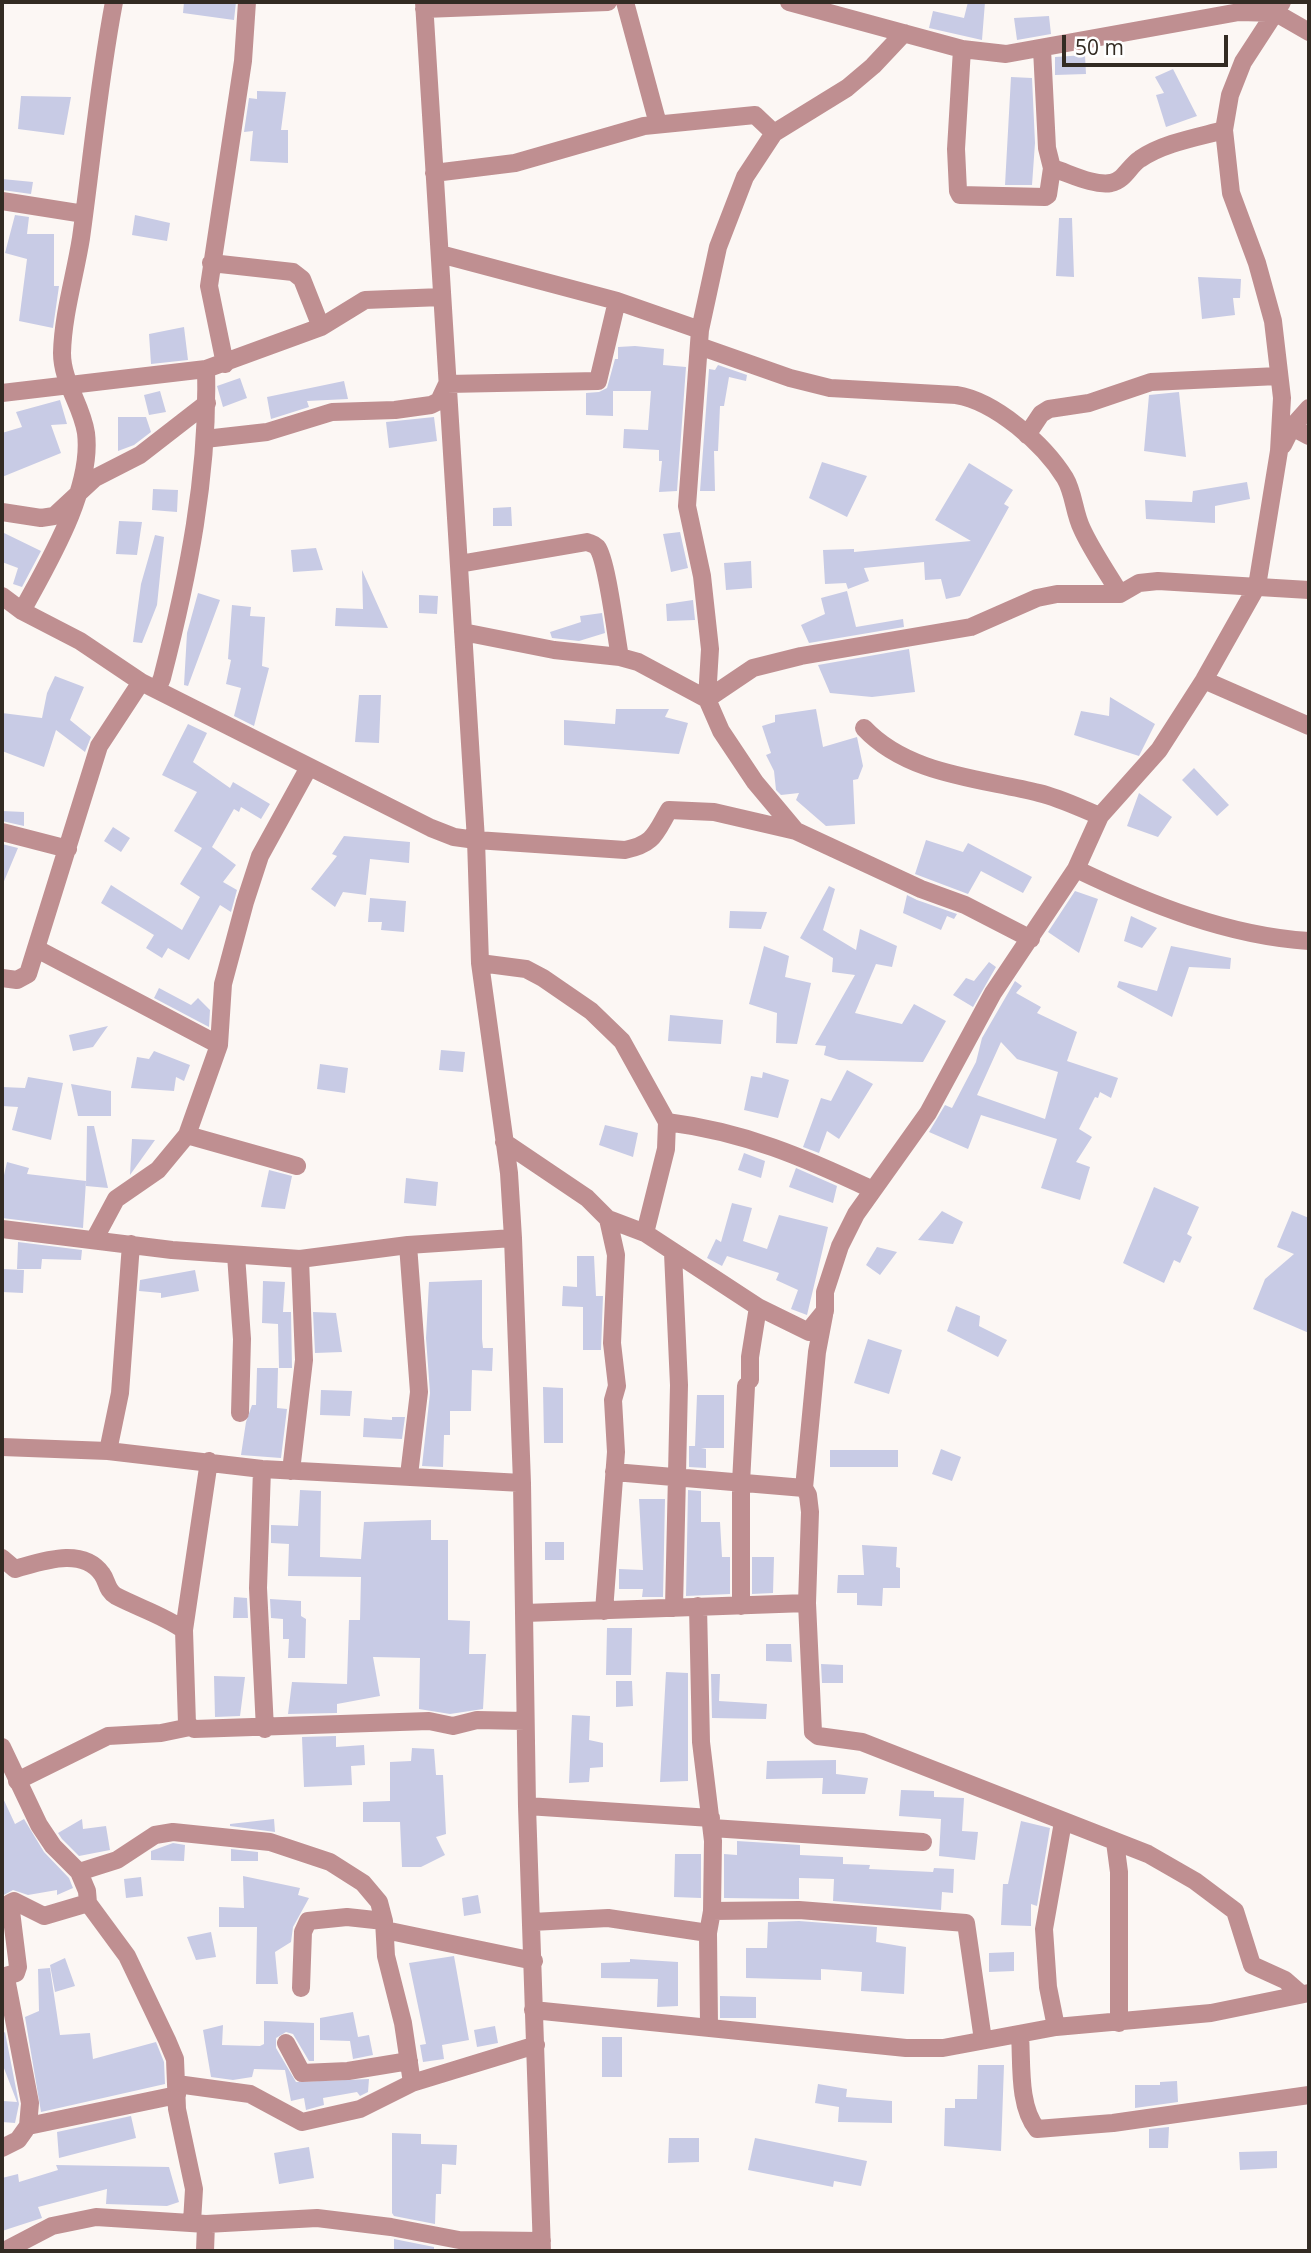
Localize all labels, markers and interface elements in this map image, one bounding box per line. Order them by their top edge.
scale bar [1066,21,1232,65]
text: 50 m [1075,33,1124,61]

